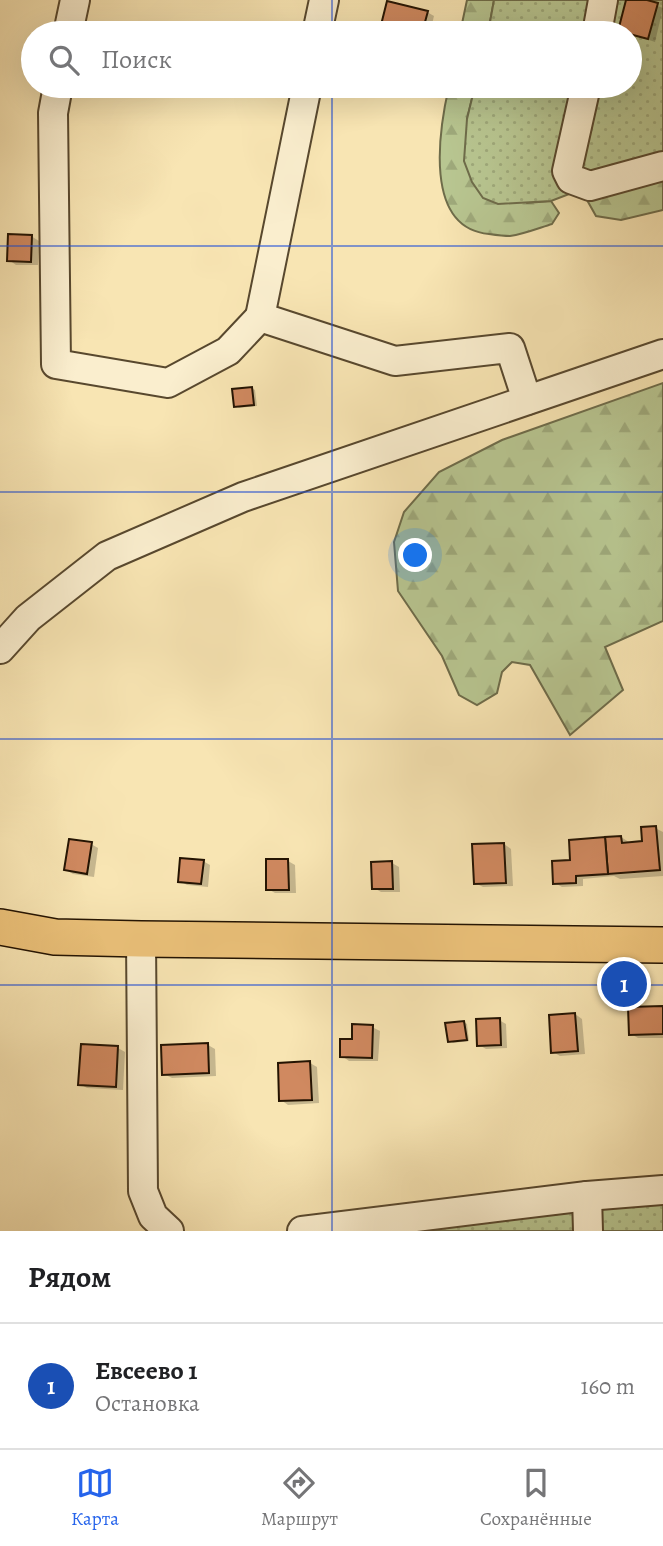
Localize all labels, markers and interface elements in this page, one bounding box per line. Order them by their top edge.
search box [21,21,642,98]
icon: search [45,41,83,79]
text: Поиск [101,42,172,77]
your location [398,538,432,572]
pin: 1 [601,958,647,1010]
text: Рядом [28,1257,111,1297]
text: Евсеево 1 [95,1353,197,1388]
text: 1 [47,1371,55,1402]
text: 160 m [581,1371,635,1402]
text: Остановка [95,1388,200,1419]
tab: Карта [71,1464,119,1532]
tab: Маршрут [261,1464,338,1532]
tab: Сохранённые [480,1464,592,1532]

